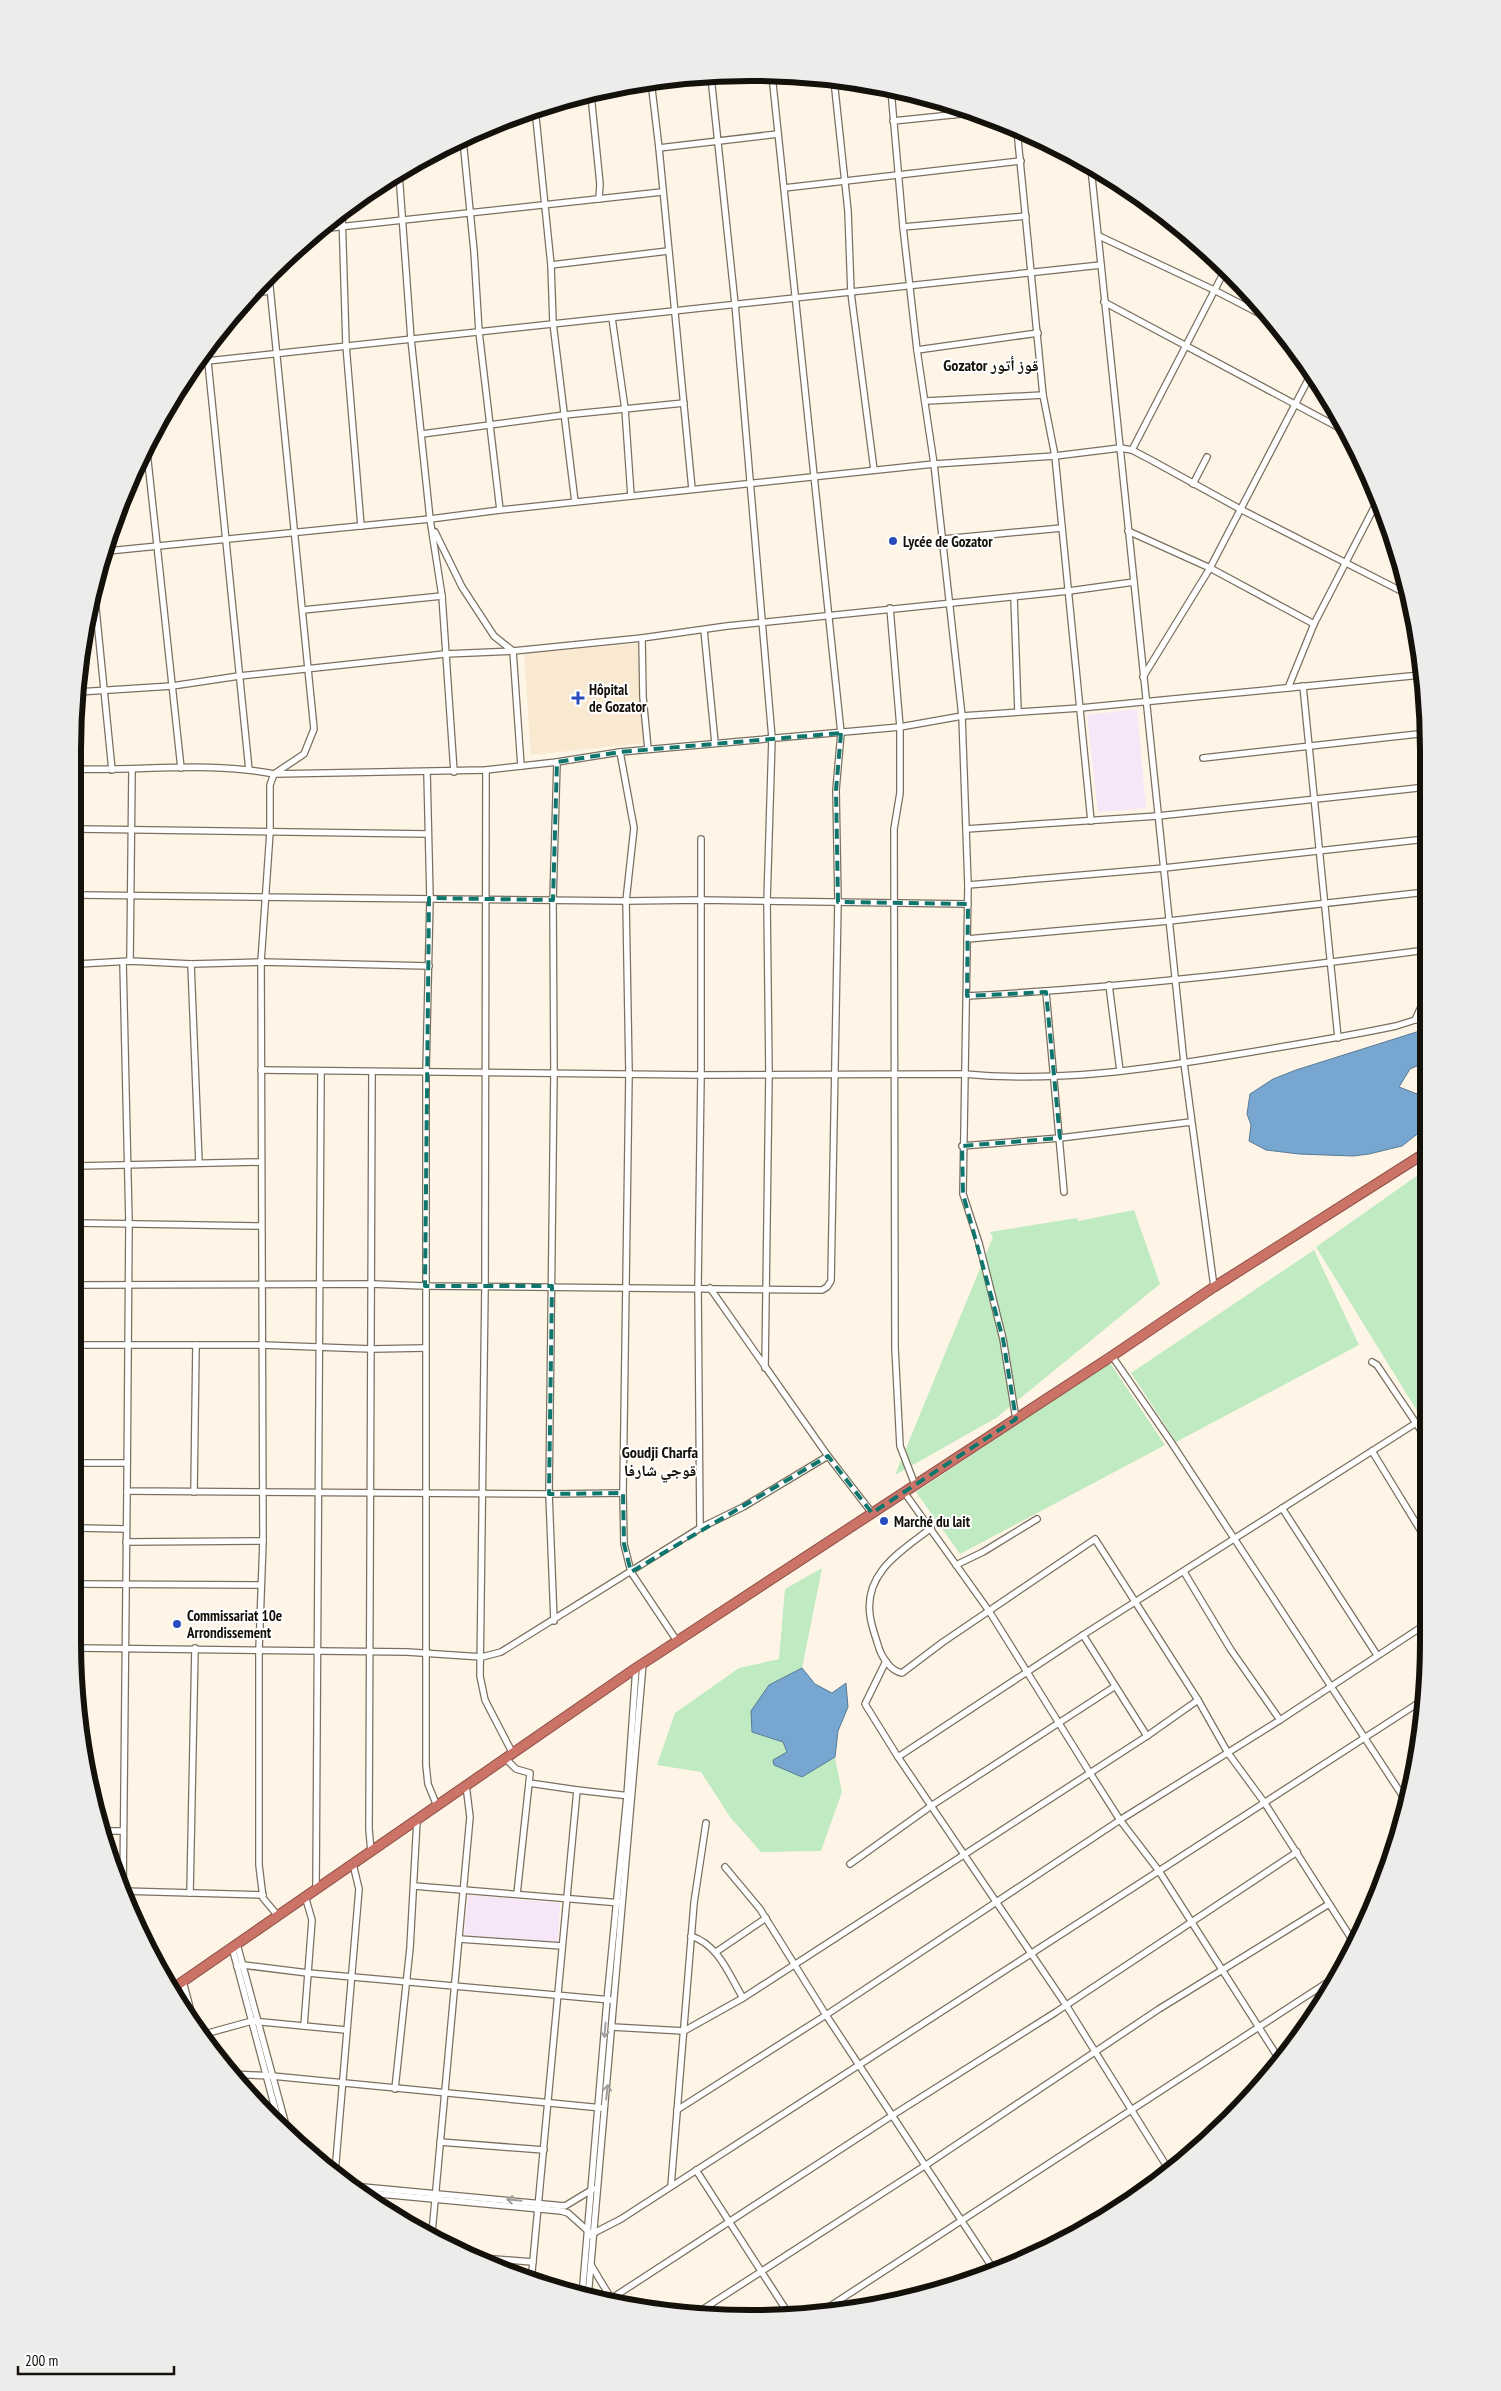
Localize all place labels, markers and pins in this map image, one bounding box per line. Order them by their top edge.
place label: Lycée de Gozator [903,532,993,551]
marker: Lycée de Gozator [887,535,899,547]
place label: Hôpital de Gozator [589,680,647,716]
marker: Hôpital de Gozator [571,691,585,705]
place label: Marché du lait [894,1512,971,1531]
marker: Marché du lait [878,1515,890,1527]
place label: Commissariat 10e Arrondissement [186,1606,282,1642]
marker: Commissariat 10e Arrondissement [171,1618,183,1630]

